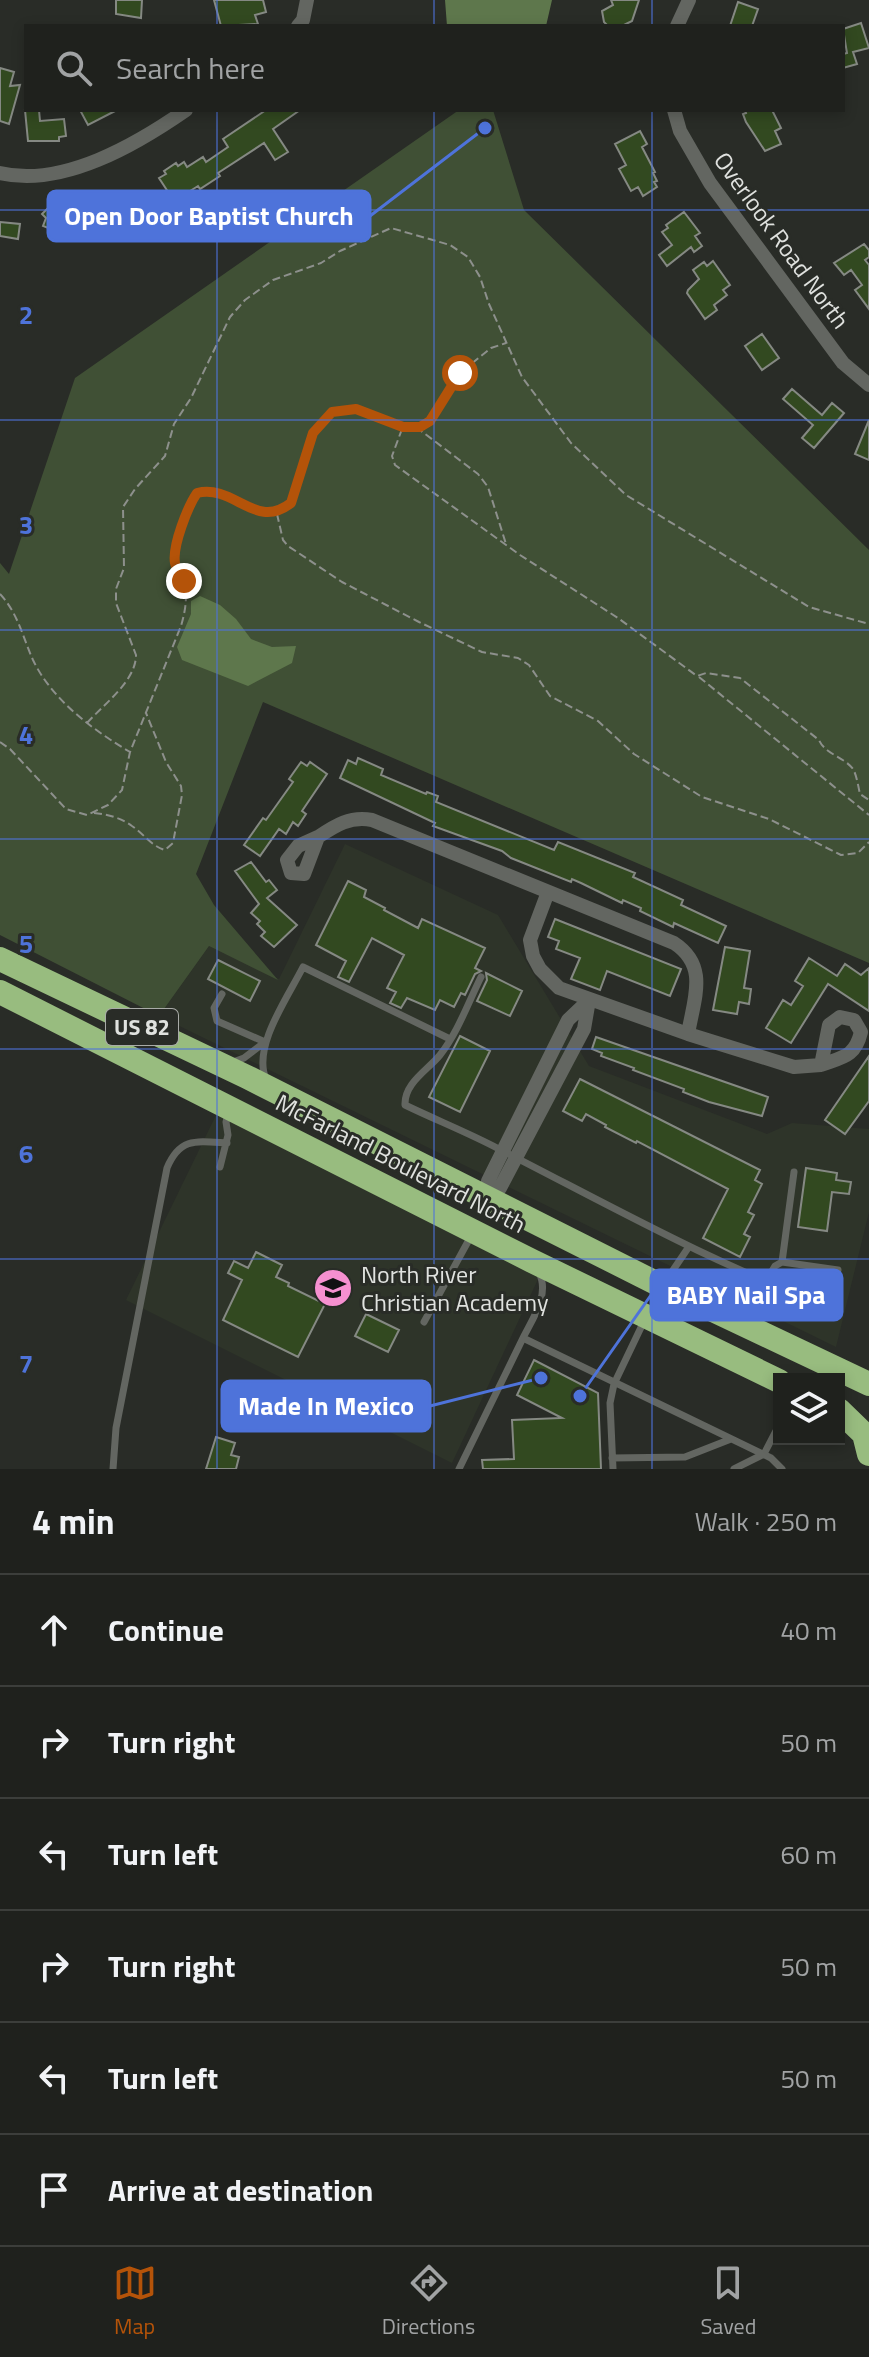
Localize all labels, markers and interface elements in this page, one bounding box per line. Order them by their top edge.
search box [24,24,845,112]
text: Search here [116,45,265,91]
icon: search [52,46,96,90]
street label: Overlook Road North [705,144,859,336]
callout: Open Door Baptist Church [48,191,370,241]
text: Open Door Baptist Church [64,196,354,235]
text: 2 [19,295,33,334]
route start [442,355,478,391]
text: 3 [19,505,33,544]
route end [166,563,202,599]
text: 4 [19,715,33,754]
text: 5 [19,924,33,963]
road number: US 82 [106,1009,178,1045]
street label: McFarland Boulevard North [270,1084,532,1242]
text: 6 [19,1134,33,1173]
place label: North River Christian Academy [361,1256,549,1320]
school or university icon: North River Christian Academy [312,1267,354,1309]
callout: BABY Nail Spa [651,1270,842,1320]
text: BABY Nail Spa [666,1275,826,1314]
text: 7 [19,1344,33,1383]
map controls [773,1373,845,1445]
button: layers [773,1373,845,1445]
callout: Made In Mexico [222,1381,430,1431]
text: Made In Mexico [238,1386,414,1425]
text: 4 min [32,1495,115,1547]
text: Walk · 250 m [695,1502,837,1541]
text: Continue [108,1607,224,1653]
icon: ahead [32,1608,76,1652]
text: 40 m [780,1611,837,1650]
text: Turn right [108,1719,236,1765]
icon: right [32,1720,76,1764]
text: 50 m [780,1723,837,1762]
text: Turn left [108,1831,218,1877]
icon: left [32,1832,76,1876]
text: 60 m [780,1835,837,1874]
text: Turn right [108,1943,236,1989]
icon: right [32,1944,76,1988]
text: 50 m [780,1947,837,1986]
text: Turn left [108,2055,218,2101]
icon: left [32,2056,76,2100]
text: 50 m [780,2059,837,2098]
text: Arrive at destination [108,2167,373,2213]
icon: arrive [32,2168,76,2212]
tab: Map [113,2261,157,2343]
tab: Directions [382,2261,475,2343]
tab: Saved [700,2261,756,2343]

